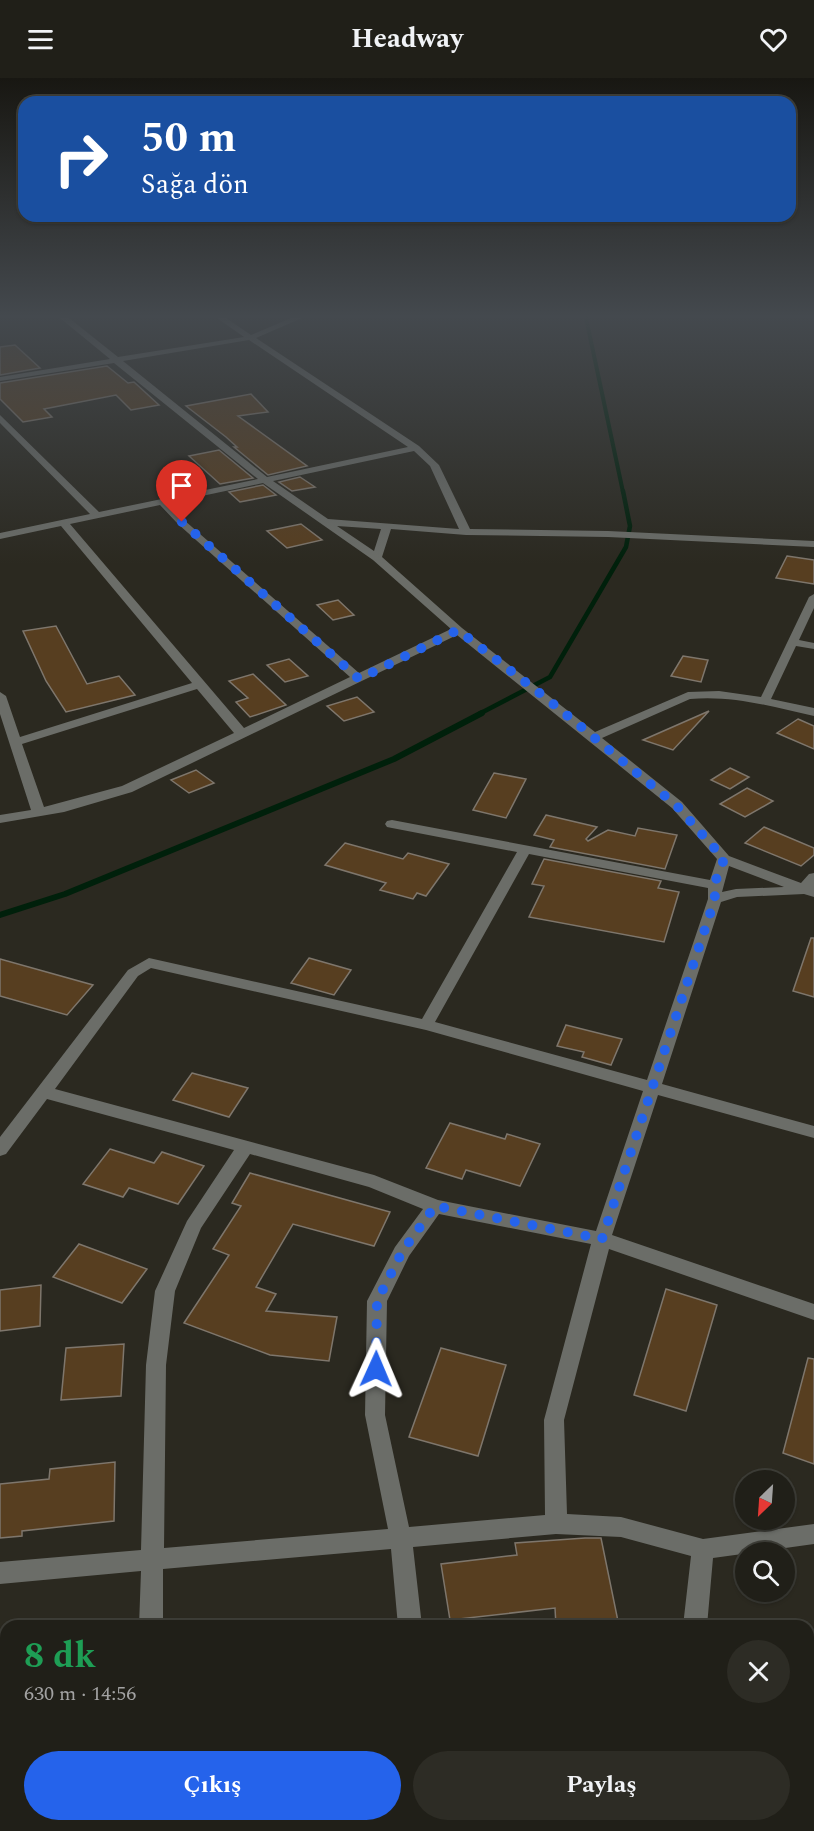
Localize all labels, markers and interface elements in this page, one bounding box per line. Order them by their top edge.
text: Headway [351,18,463,60]
icon: menu [24,23,57,56]
icon: heart [757,23,790,56]
text: 50 m [141,107,236,170]
icon: right [42,120,120,198]
text: Sağa dön [141,164,249,206]
pin [156,460,207,522]
icon: arrive [165,469,198,502]
position arrow [344,1337,408,1401]
north arrow [735,1470,795,1530]
map controls [735,1470,795,1602]
button: search [735,1542,795,1602]
text: 8 dk [24,1629,96,1684]
button: close [727,1640,790,1703]
text: 630 m · 14:56 [24,1679,136,1709]
button: Çıkış [24,1751,401,1820]
button: Paylaş [413,1751,790,1820]

